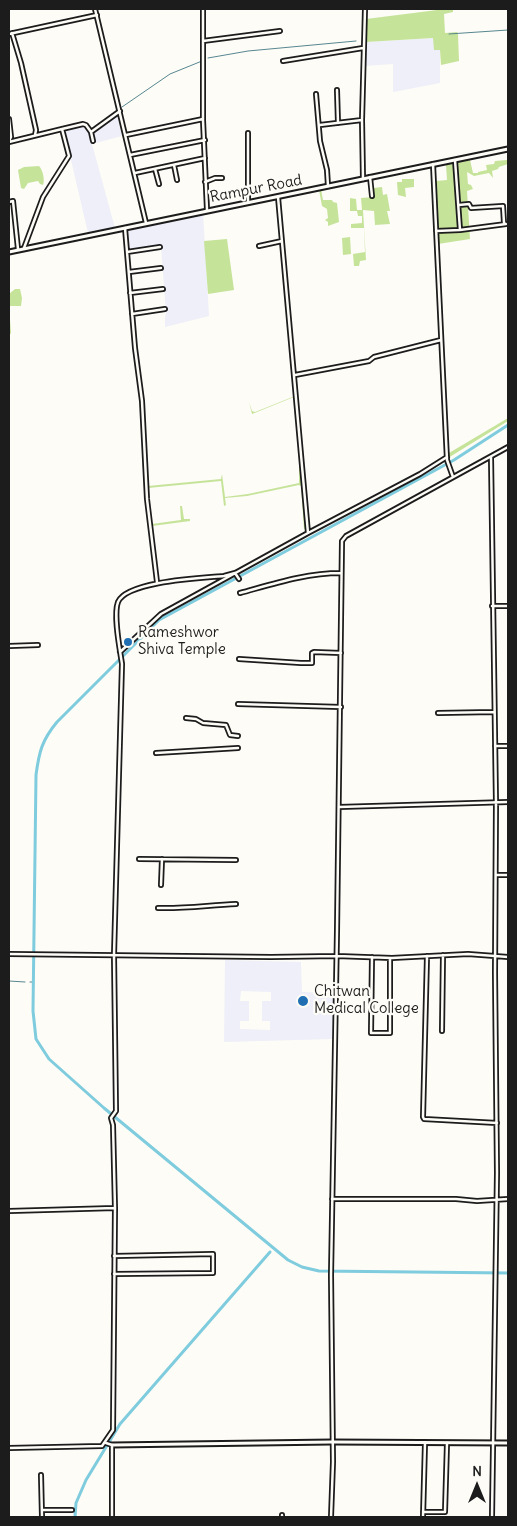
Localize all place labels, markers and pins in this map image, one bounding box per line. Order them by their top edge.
place label: Rameshwor Shiva Temple [138,624,226,659]
marker: Rameshwor Shiva Temple [122,636,134,648]
place label: Chitwan Medical College [314,983,419,1018]
marker: Chitwan Medical College [296,994,310,1008]

